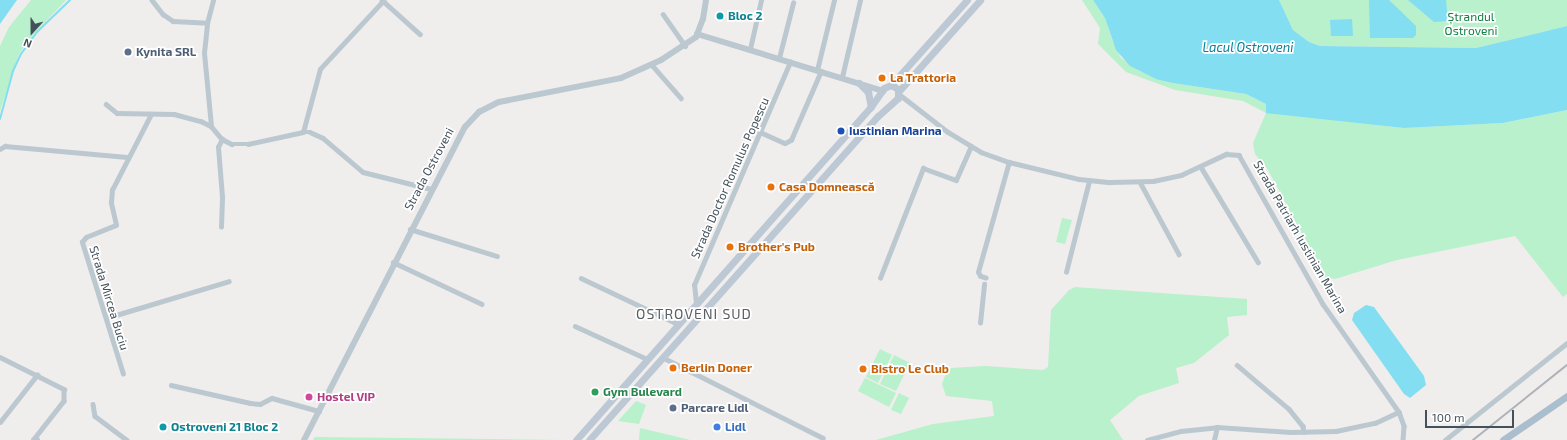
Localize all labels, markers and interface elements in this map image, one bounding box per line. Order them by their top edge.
place label: Bloc 2 [728,9,762,23]
park label: Ștrandul Ostroveni [1445,10,1497,38]
marker: Bloc 2 [715,11,725,21]
north arrow [12,12,52,52]
text: N [21,36,34,51]
water label: Lacul Ostroveni [1202,39,1294,55]
place label: Kynita SRL [136,45,196,59]
marker: Kynita SRL [123,47,133,57]
place label: La Trattoria [890,71,956,85]
marker: La Trattoria [877,73,887,83]
street label: Strada Doctor Romulus Popescu [688,95,772,261]
place label: Iustinian Marina [849,124,942,138]
street label: Strada Ostroveni [401,125,457,213]
marker: Iustinian Marina [836,126,846,136]
street label: Strada Patriarh Iustinian Marina [1250,158,1350,316]
place label: Casa Domnească [779,180,875,194]
marker: Casa Domnească [766,182,776,192]
place label: Brother's Pub [738,240,815,254]
marker: Brother's Pub [725,242,735,252]
street label: Strada Mircea Buciu [86,244,132,352]
district label: OSTROVENI SUD [636,306,752,322]
place label: Berlin Doner [681,361,752,375]
place label: Bistro Le Club [871,362,949,376]
marker: Berlin Doner [668,363,678,373]
marker: Bistro Le Club [858,364,868,374]
place label: Gym Bulevard [603,385,682,399]
marker: Gym Bulevard [590,387,600,397]
place label: Hostel VIP [317,390,376,404]
marker: Hostel VIP [304,392,314,402]
place label: Parcare Lidl [681,401,748,415]
scale bar [1427,402,1516,428]
marker: Parcare Lidl [668,403,678,413]
text: 100 m [1432,410,1464,424]
place label: Ostroveni 21 Bloc 2 [171,420,278,434]
place label: Lidl [725,420,746,434]
marker: Ostroveni 21 Bloc 2 [158,422,168,432]
marker: Lidl [712,422,722,432]

